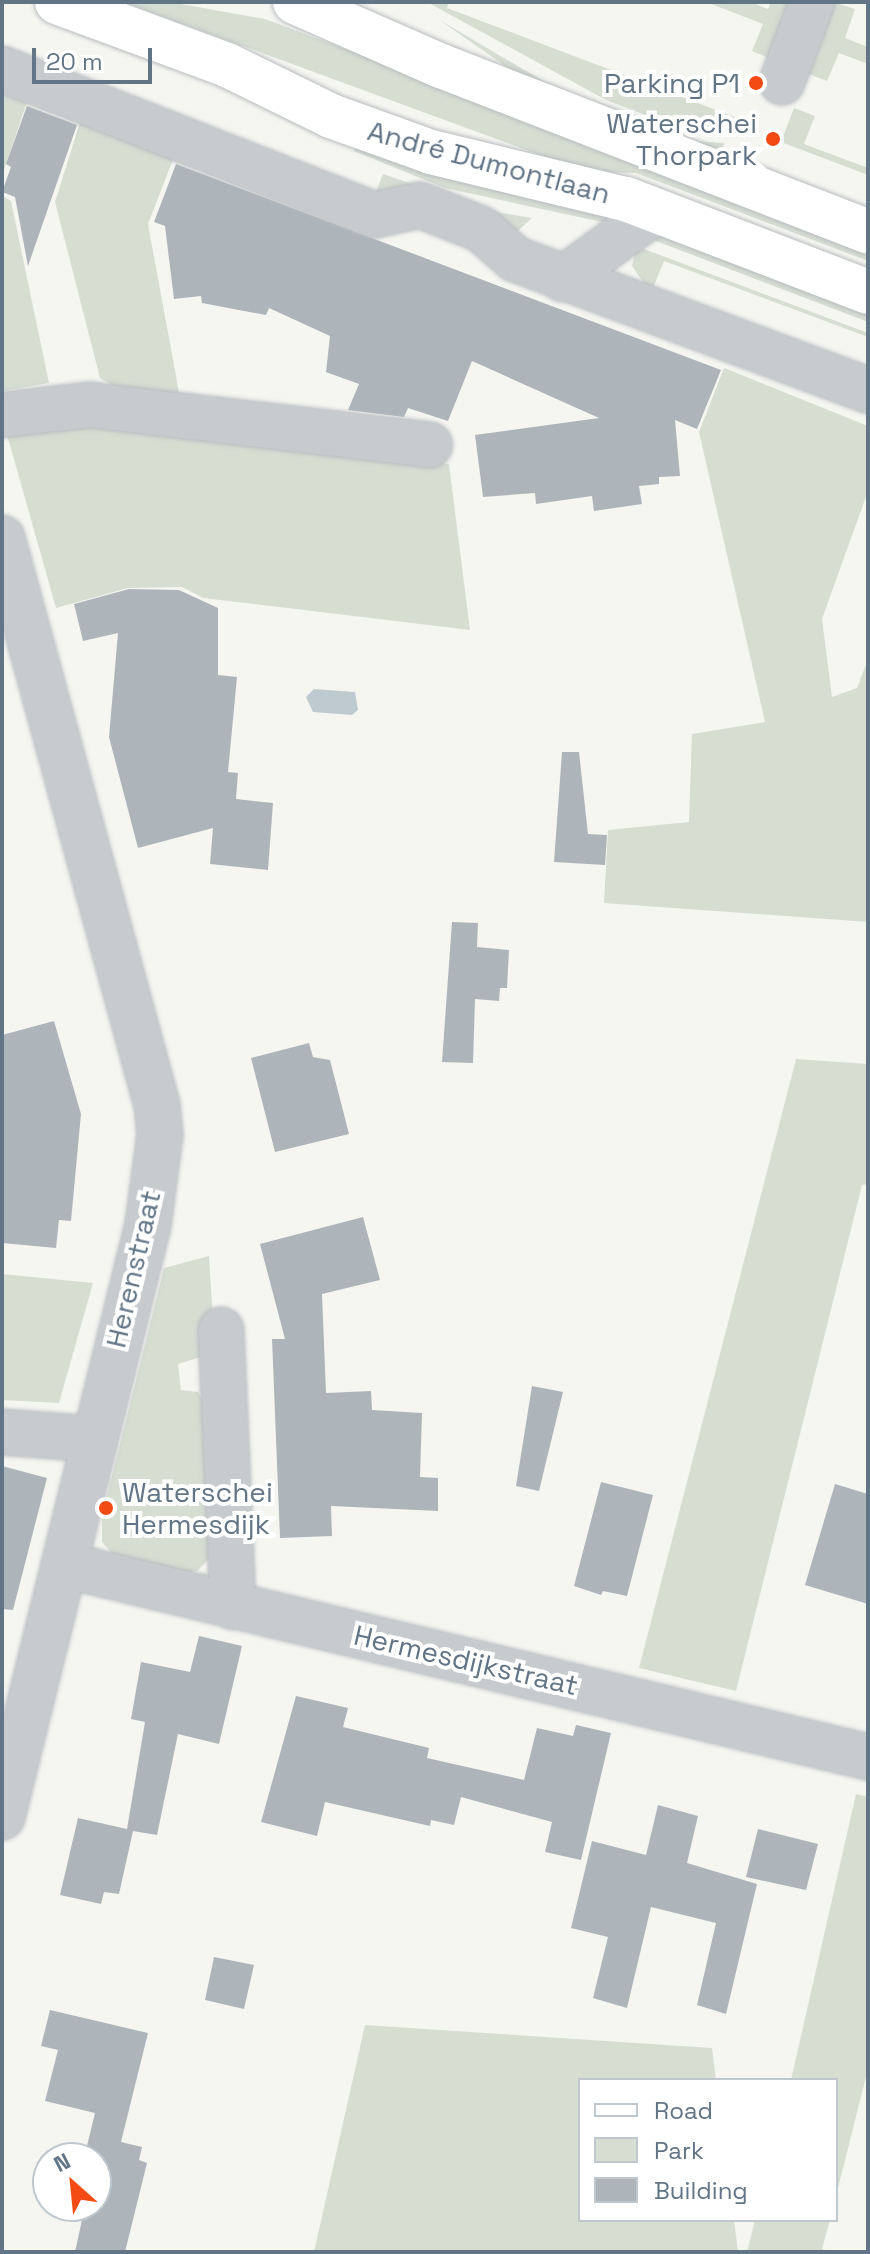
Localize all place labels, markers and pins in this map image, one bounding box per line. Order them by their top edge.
place label: Parking P1 [604,66,740,100]
marker: Parking P1 [747,74,765,92]
place label: Waterschei Thorpark [606,106,757,172]
marker: Waterschei Thorpark [764,130,782,148]
place label: Waterschei Hermesdijk [122,1475,273,1541]
marker: Waterschei Hermesdijk [97,1499,115,1517]

